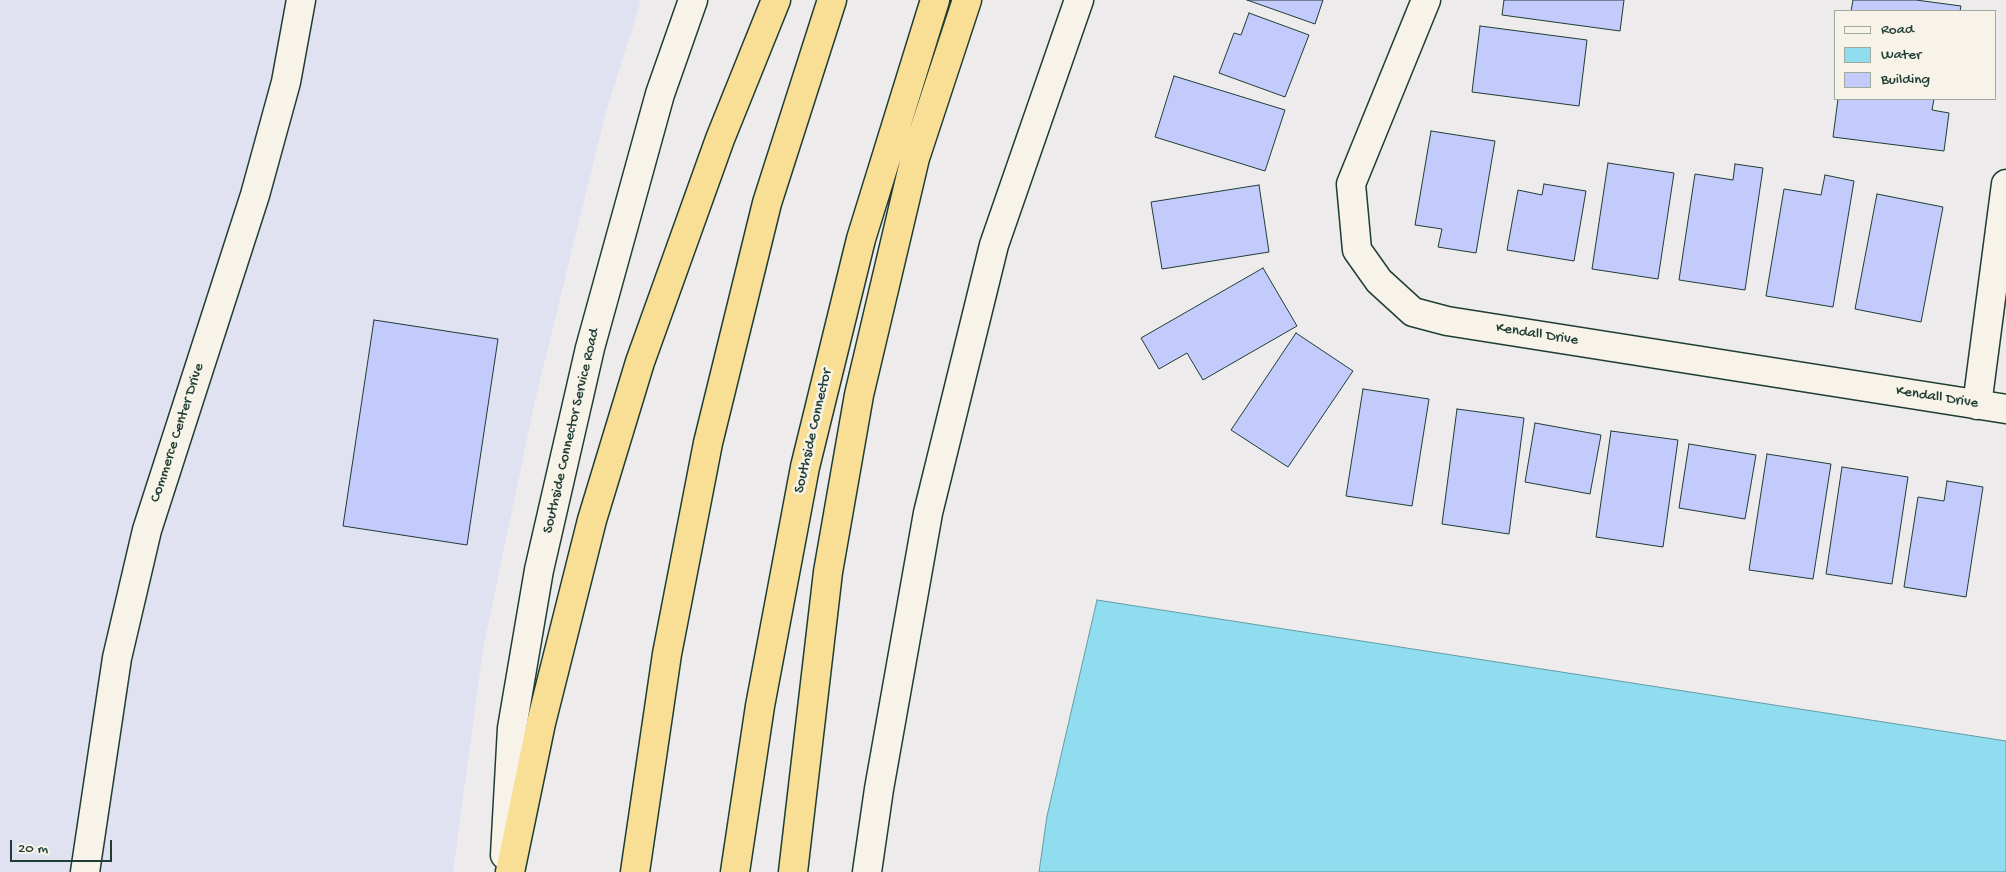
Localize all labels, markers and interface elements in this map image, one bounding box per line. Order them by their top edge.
legend [1834,10,1996,100]
text: Road [1881,21,1914,39]
text: Water [1881,46,1921,64]
text: Building [1881,71,1930,89]
street label: Kendall Drive [1495,320,1579,350]
street label: Southside Connector Service Road [540,327,604,535]
street label: Commerce Center Drive [147,361,209,505]
street label: Southside Connector [791,367,837,495]
street label: Kendall Drive [1895,383,1979,413]
scale bar [12,830,115,862]
text: 20 m [18,840,48,858]

